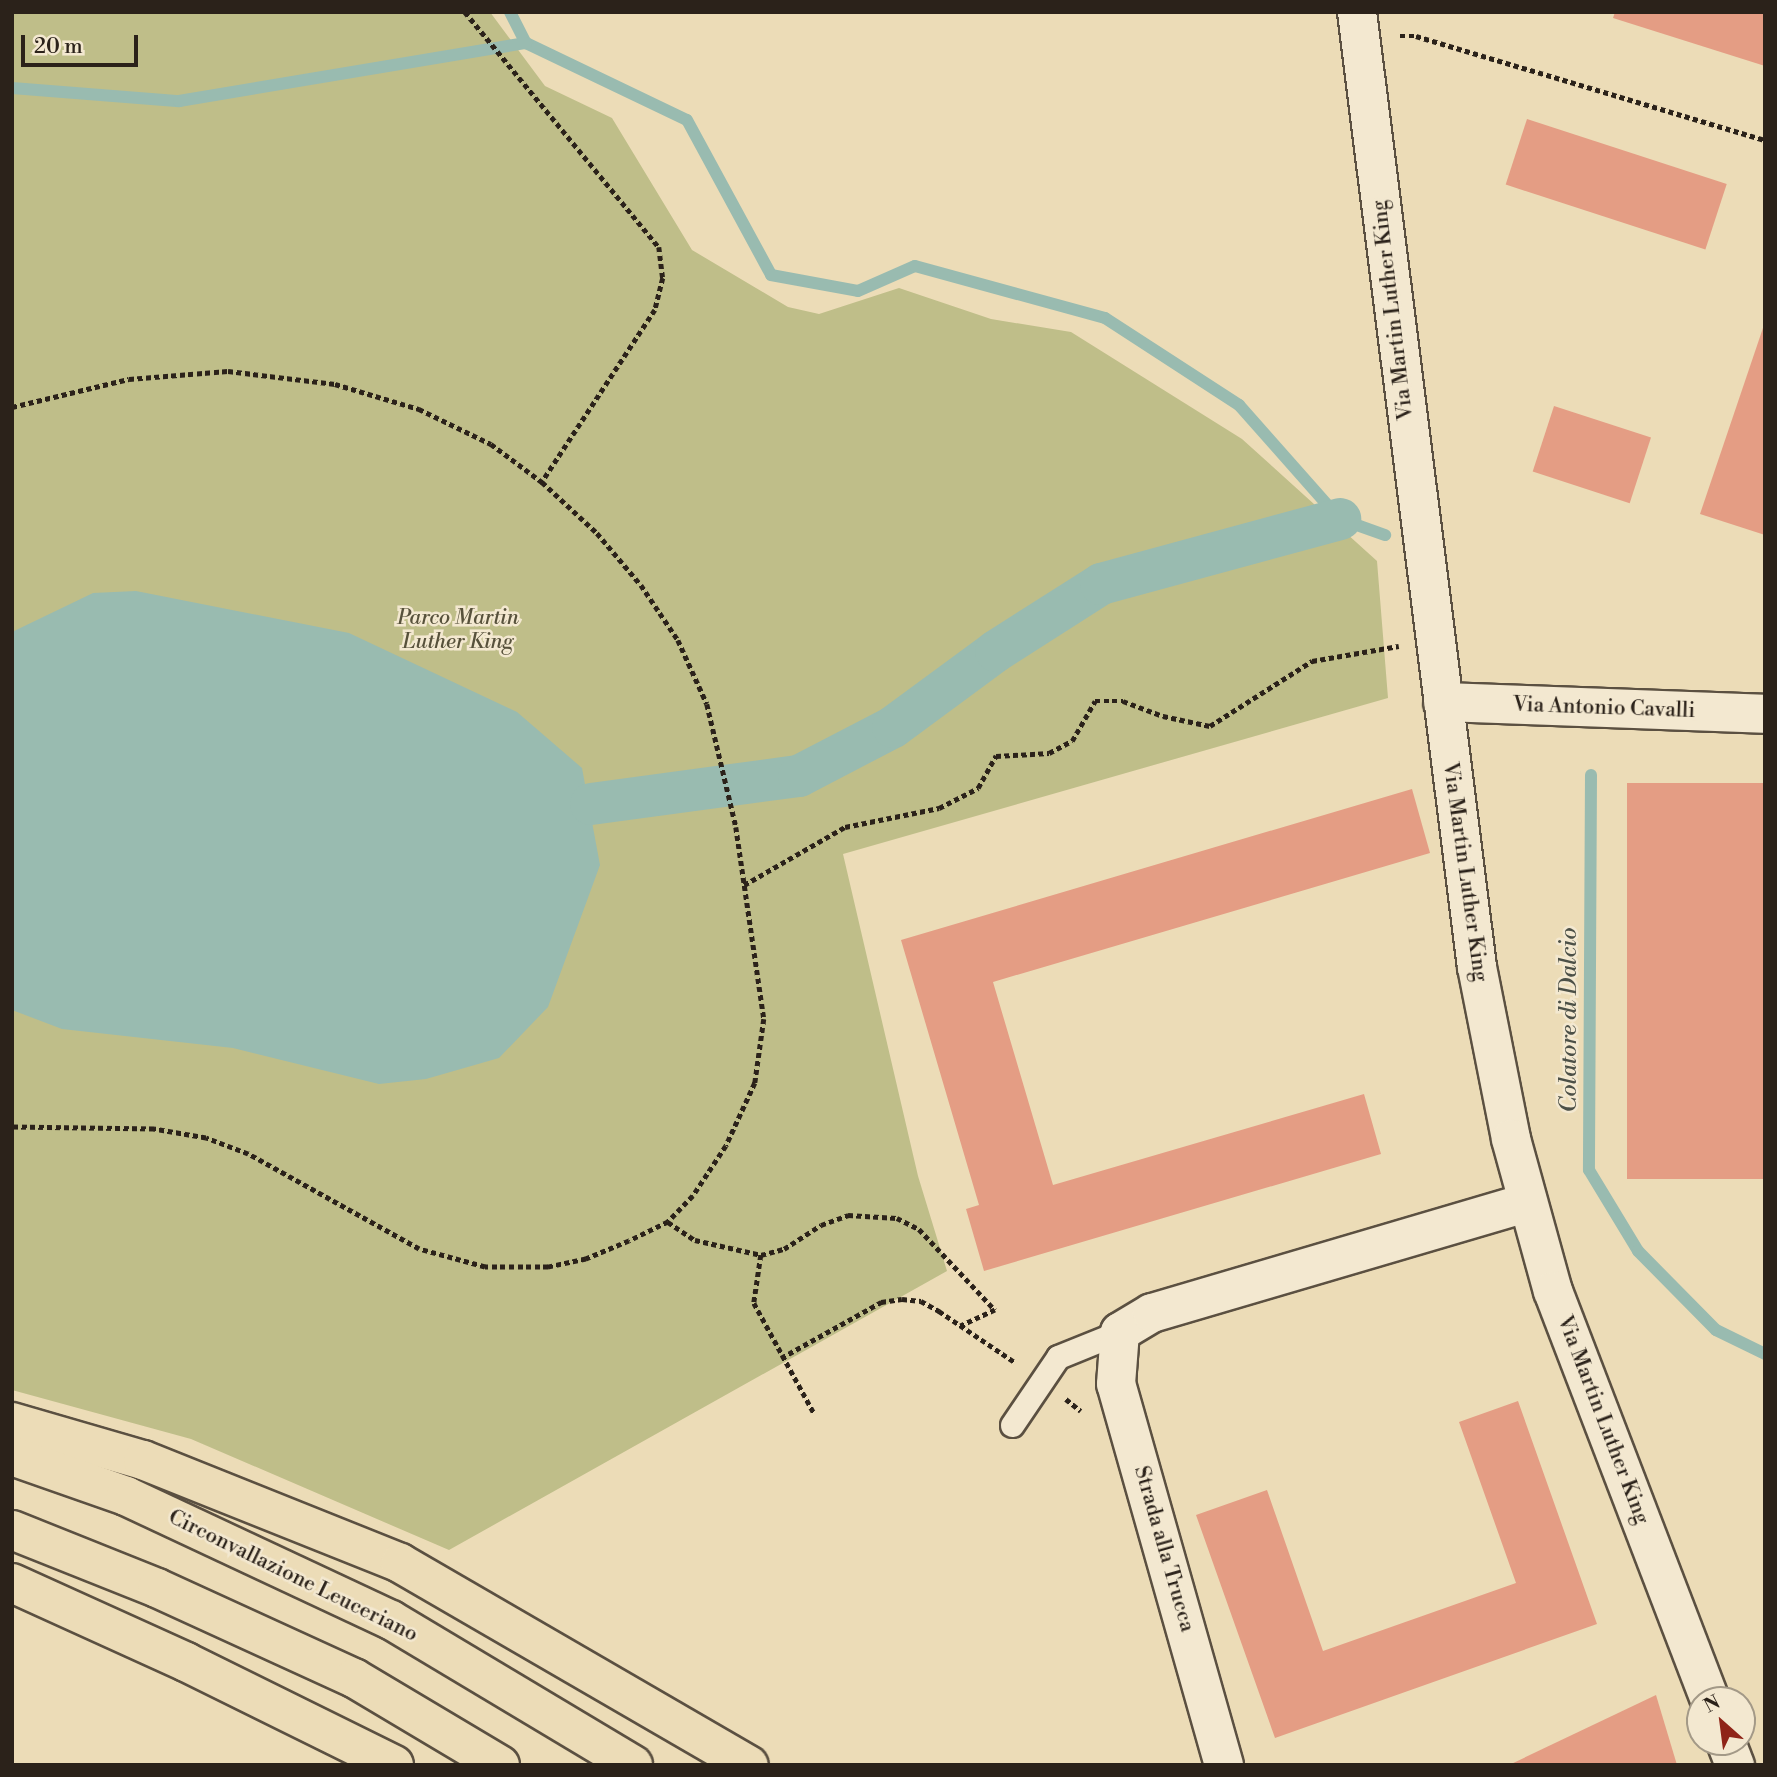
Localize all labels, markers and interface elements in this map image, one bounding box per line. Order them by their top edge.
scale bar [24,21,142,65]
text: 20 m [34,34,83,60]
street label: Via Martin Luther King [1367,199,1419,421]
park label: Parco Martin Luther King [397,605,519,655]
street label: Via Antonio Cavalli [1512,692,1696,724]
street label: Via Martin Luther King [1437,761,1493,983]
water label: Colatore di Dalcio [1555,927,1583,1113]
street label: Via Martin Luther King [1552,1312,1654,1528]
street label: Strada alla Trucca [1128,1463,1200,1635]
street label: Circonvallazione Leuceriano [164,1505,422,1647]
north arrow [1686,1686,1756,1756]
text: N [1700,1690,1724,1718]

